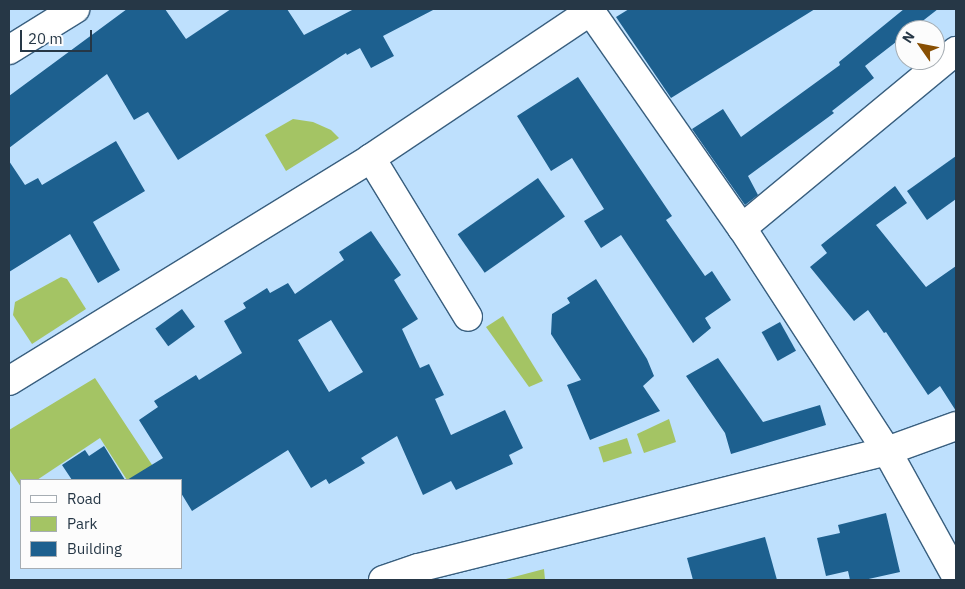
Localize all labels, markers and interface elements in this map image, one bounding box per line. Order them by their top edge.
scale bar [22,20,95,52]
north arrow [895,20,945,70]
text: N [898,28,919,47]
text: 20 m [28,29,63,48]
legend [20,479,182,569]
text: Road [67,489,102,508]
text: Park [67,514,97,533]
text: Building [67,539,122,558]

